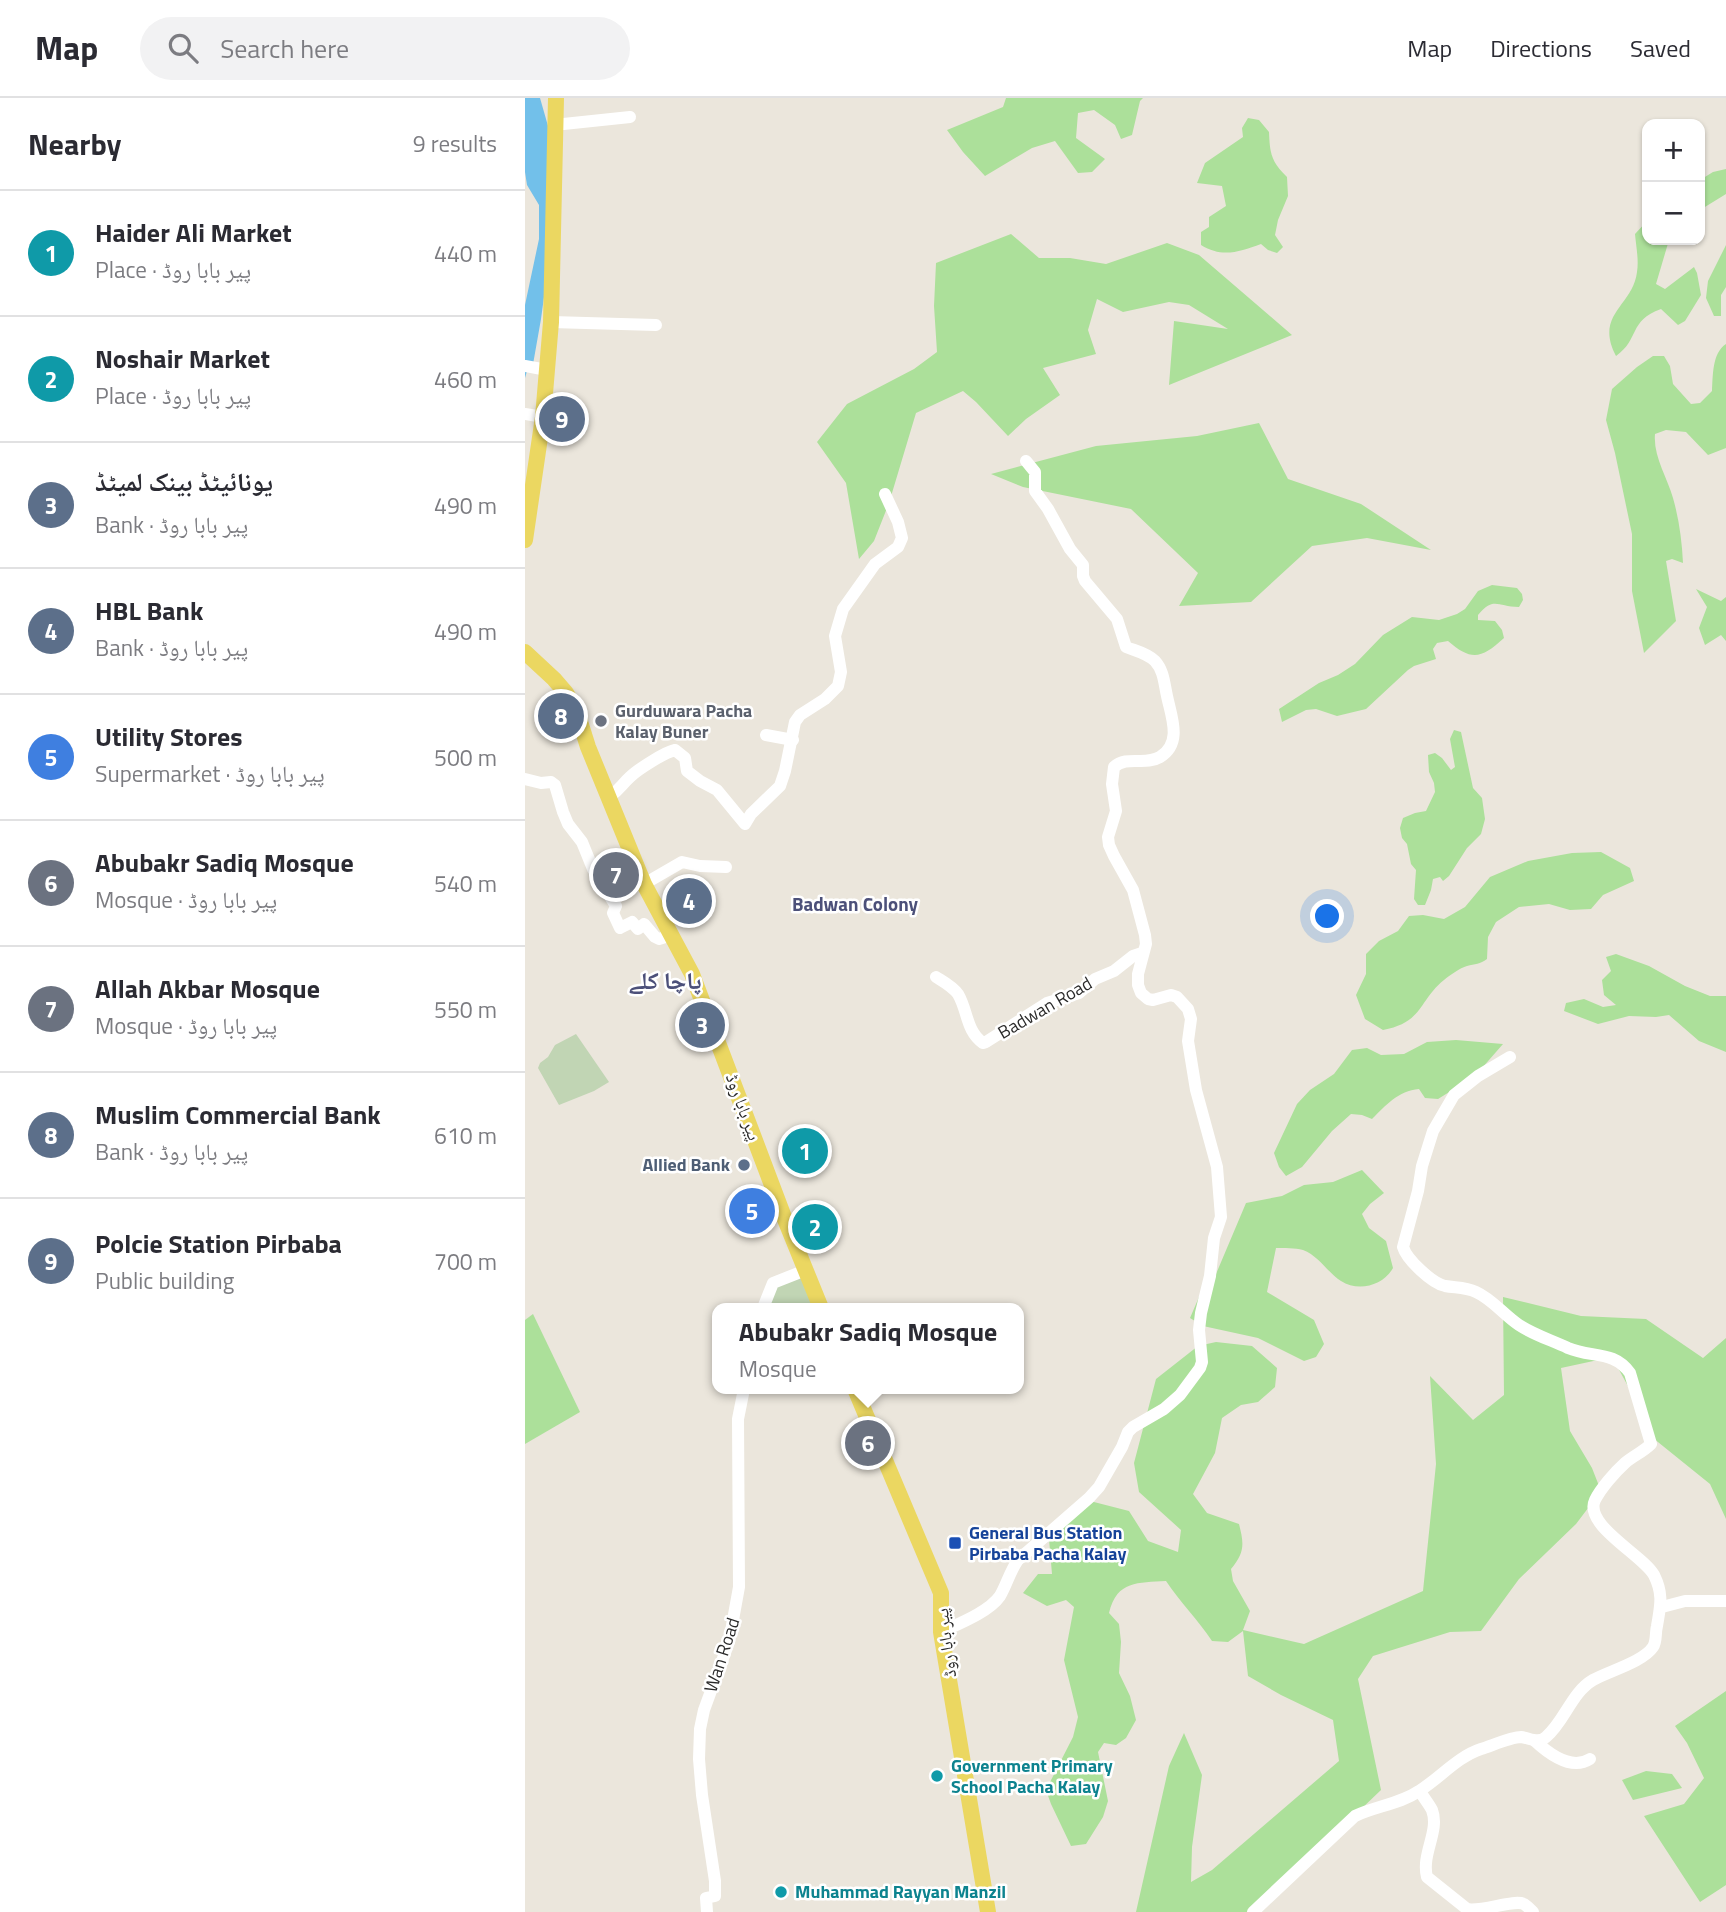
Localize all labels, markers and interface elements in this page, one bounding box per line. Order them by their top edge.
search box [140,17,630,80]
text: Map [35,23,98,73]
icon: search [164,29,202,67]
text: Search here [220,29,349,68]
text: Map [1407,30,1452,66]
text: Directions [1490,30,1592,66]
text: Saved [1630,30,1691,66]
map controls [1642,119,1705,245]
button: + [1642,119,1705,182]
text: Nearby [28,121,121,167]
text: 9 results [413,126,497,161]
button: − [1642,182,1705,245]
text: Haider Ali Market [95,213,292,252]
text: 1 [45,236,57,271]
text: 440 m [434,236,497,271]
text: Place · پیر بابا روڈ [95,252,251,287]
text: Noshair Market [95,339,270,378]
text: 2 [45,362,57,397]
text: 460 m [434,362,497,397]
text: Place · پیر بابا روڈ [95,378,251,413]
pin: 9 [539,393,585,445]
text: یونائیٹڈ بینک لمیٹڈ [95,462,273,501]
text: 3 [45,488,57,523]
text: 490 m [434,488,497,523]
text: Bank · پیر بابا روڈ [95,507,248,542]
text: HBL Bank [95,591,203,630]
text: 4 [45,614,57,649]
text: 490 m [434,614,497,649]
text: Bank · پیر بابا روڈ [95,630,248,665]
pin: 8 [538,690,584,742]
place label: Gurduwara Pacha Kalay Buner [615,697,752,745]
marker: Gurduwara Pacha Kalay Buner [593,713,609,729]
text: Utility Stores [95,717,243,756]
text: 5 [45,740,57,775]
text: 500 m [434,740,497,775]
text: Supermarket · پیر بابا روڈ [95,756,325,791]
text: Abubakr Sadiq Mosque [95,843,354,882]
pin: 7 [593,849,639,901]
text: 6 [45,866,57,901]
text: 540 m [434,866,497,901]
pin: 4 [666,875,712,927]
text: Mosque · پیر بابا روڈ [95,882,277,917]
district label: Badwan Colony [792,889,919,918]
your location [1310,899,1344,933]
district label: پاچا کلے [628,962,702,998]
text: Allah Akbar Mosque [95,969,320,1008]
street label: Badwan Road [993,970,1097,1045]
text: 7 [45,992,57,1027]
text: 550 m [434,992,497,1027]
pin: 3 [679,999,725,1051]
text: Mosque · پیر بابا روڈ [95,1008,277,1043]
street label: پیر بابا روڈ [719,1069,768,1144]
text: Muslim Commercial Bank [95,1095,381,1134]
text: 8 [45,1118,57,1153]
text: 610 m [434,1118,497,1153]
pin: 1 [782,1125,828,1177]
text: Bank · پیر بابا روڈ [95,1134,248,1169]
place label: Allied Bank [642,1151,731,1178]
marker: Allied Bank [736,1157,752,1173]
pin: 5 [729,1185,775,1237]
pin: 2 [792,1201,838,1253]
text: Polcie Station Pirbaba [95,1224,342,1263]
text: 9 [45,1244,57,1279]
text: 700 m [434,1244,497,1279]
text: Public building [95,1263,234,1298]
popup [712,1303,1024,1394]
text: Abubakr Sadiq Mosque [739,1312,997,1351]
text: Mosque [739,1351,817,1386]
pin: 6 [845,1417,891,1469]
place label: General Bus Station Pirbaba Pacha Kalay [969,1519,1126,1567]
marker: General Bus Station Pirbaba Pacha Kalay [947,1535,963,1551]
street label: پیر بابا روڈ [928,1607,963,1679]
street label: Wan Road [697,1614,746,1696]
place label: Government Primary School Pacha Kalay [951,1752,1113,1800]
marker: Government Primary School Pacha Kalay [929,1768,945,1784]
place label: Muhammad Rayyan Manzil [795,1878,1006,1905]
marker: Muhammad Rayyan Manzil [773,1884,789,1900]

